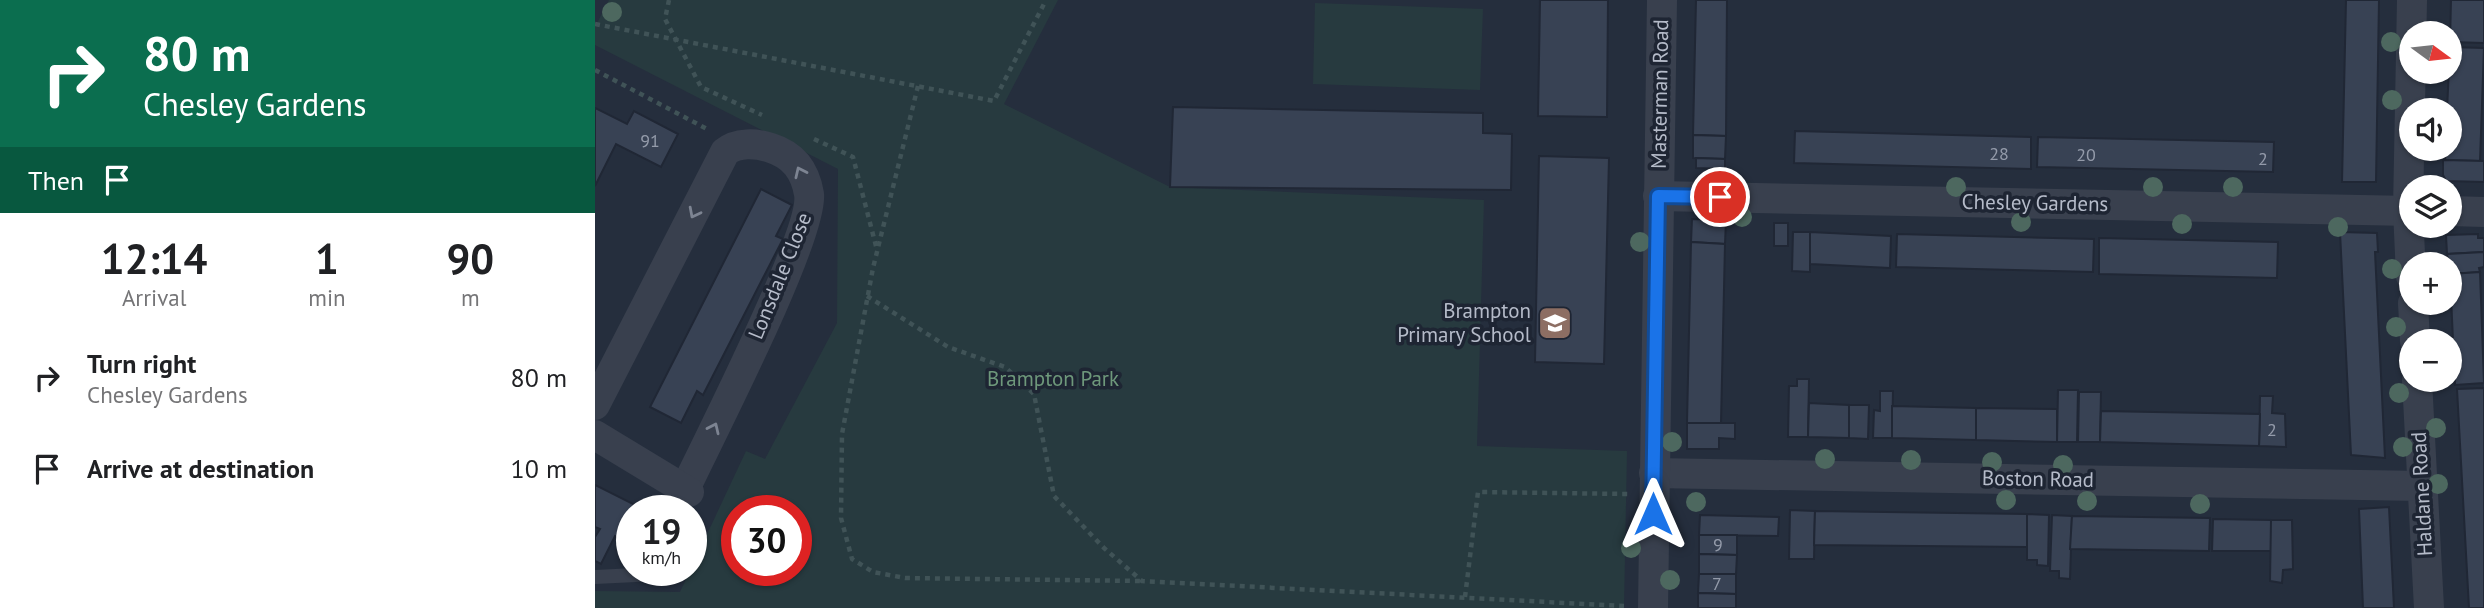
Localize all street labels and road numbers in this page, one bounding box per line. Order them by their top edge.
street label: Masterman Road [1645,19,1674,169]
street label: Chesley Gardens [1961,188,2109,217]
street label: Lonsdale Close [742,209,817,343]
street label: Haldane Road [2405,431,2438,557]
street label: Boston Road [1982,464,2094,493]

